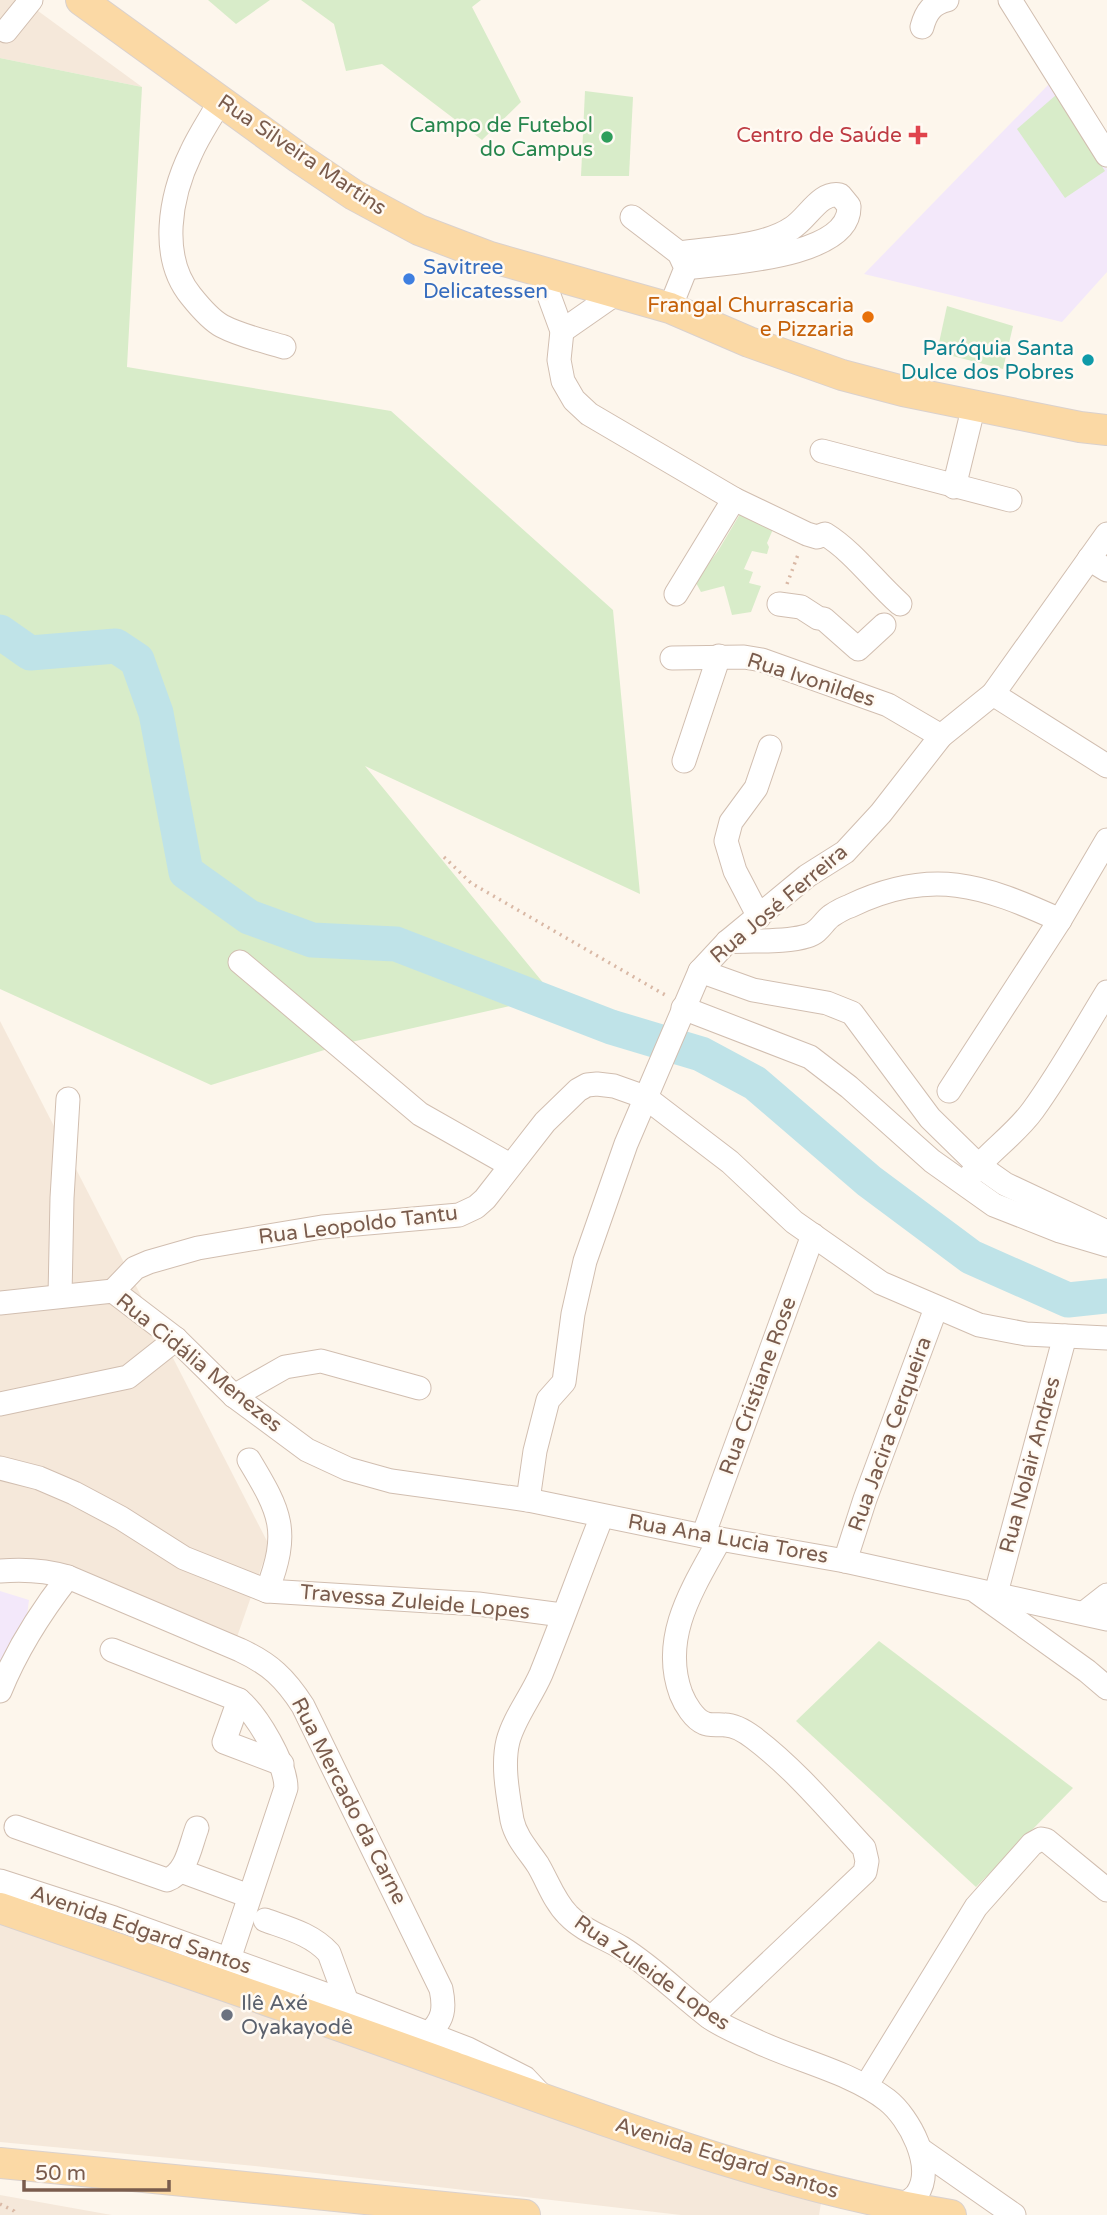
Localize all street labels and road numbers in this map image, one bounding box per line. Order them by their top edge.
street label: Rua Silveira Martins [213,89,391,221]
street label: Rua Ivonildes [744,648,878,712]
street label: Rua José Ferreira [705,839,853,969]
street label: Rua Leopoldo Tantu [257,1200,459,1250]
street label: Rua Cidália Menezes [111,1288,287,1438]
street label: Rua Cristiane Rose [714,1293,802,1478]
street label: Rua Jacira Cerqueira [843,1333,937,1535]
street label: Rua Nolair Andres [994,1374,1066,1556]
street label: Rua Ana Lucia Tores [626,1509,830,1569]
street label: Travessa Zuleide Lopes [299,1579,531,1625]
street label: Rua Mercado da Carne [286,1693,412,1909]
street label: Avenida Edgard Santos [27,1880,255,1980]
street label: Rua Zuleide Lopes [569,1910,735,2036]
street label: Avenida Edgard Santos [612,2112,842,2204]

